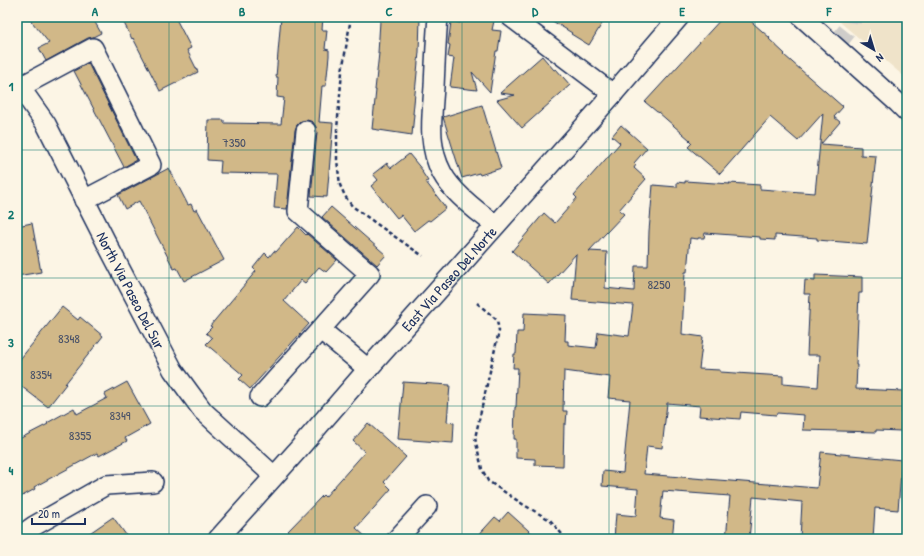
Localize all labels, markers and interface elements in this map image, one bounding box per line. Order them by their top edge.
text: A [92,2,99,20]
text: B [239,2,246,20]
text: C [385,2,393,20]
text: D [532,2,539,20]
text: E [679,2,685,20]
text: F [826,2,833,20]
north arrow [854,30,894,70]
text: N [873,51,887,65]
text: 1 [9,77,14,95]
house number: 7350 [222,133,246,151]
text: 2 [8,205,15,223]
street label: East Via Paseo Del Norte [396,221,501,335]
street label: North Via Paseo Del Sur [92,228,171,353]
house number: 8250 [647,275,671,293]
house number: 8348 [58,329,80,347]
text: 3 [8,333,14,351]
house number: 8354 [30,365,52,383]
house number: 8349 [109,406,131,424]
house number: 8355 [69,426,92,444]
text: 4 [9,461,14,479]
scale bar [32,500,85,526]
text: 20 m [38,505,60,522]

